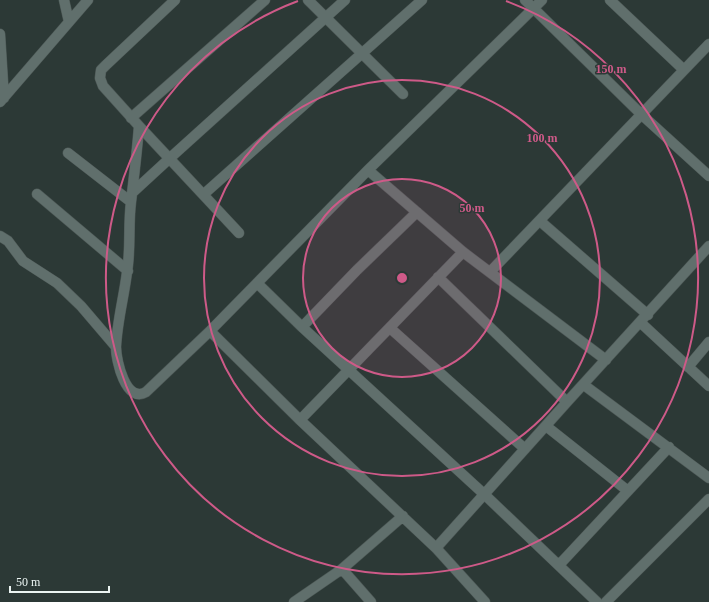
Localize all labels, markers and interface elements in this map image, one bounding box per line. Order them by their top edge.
text: 150 m [596,62,627,76]
text: 100 m [527,131,558,145]
text: 50 m [460,201,485,215]
centre of rings [395,271,409,285]
scale bar [10,568,109,594]
text: 50 m [16,575,41,589]

